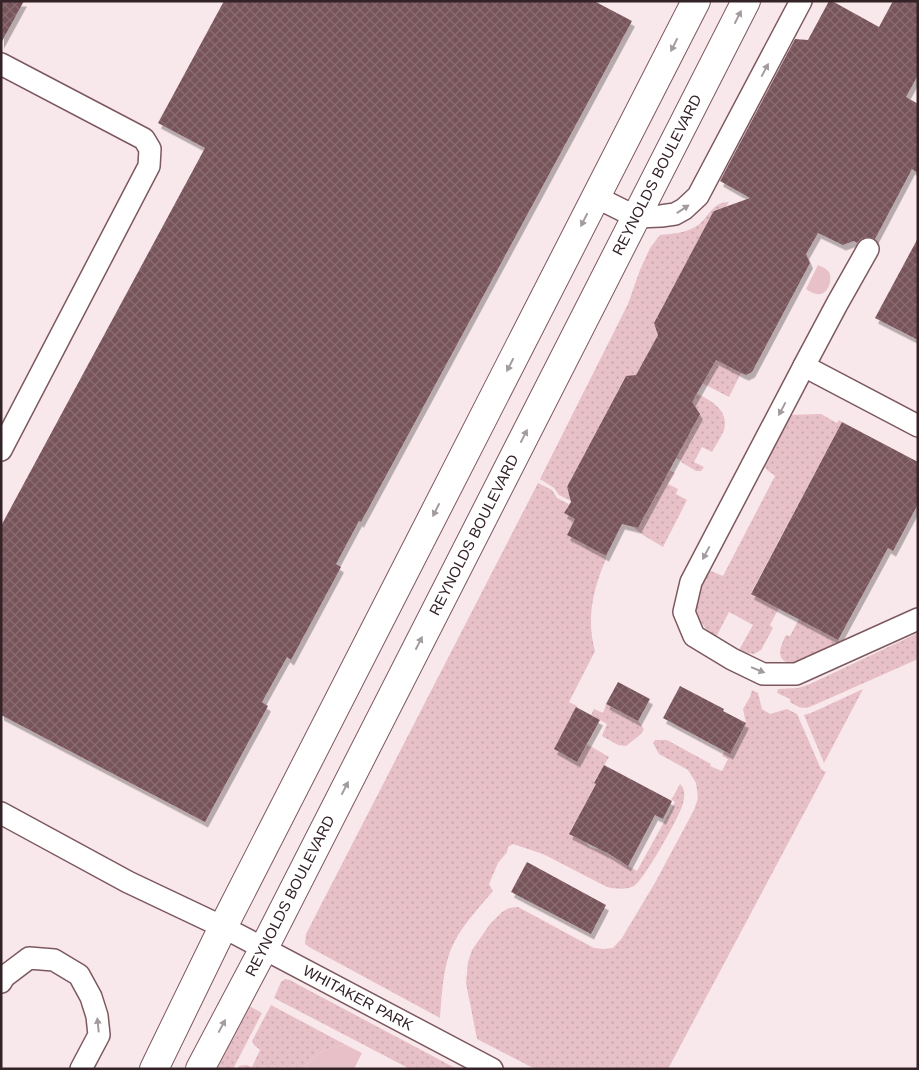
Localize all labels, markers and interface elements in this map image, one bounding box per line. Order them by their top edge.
one-way arrow [734,10,742,24]
one-way arrow [670,37,678,52]
one-way arrow [761,63,769,77]
street label: REYNOLDS BOULEVARD [609,91,705,258]
one-way arrow [676,204,690,214]
one-way arrow [580,213,588,228]
one-way arrow [506,358,514,372]
one-way arrow [778,402,786,416]
one-way arrow [520,429,528,443]
street label: REYNOLDS BOULEVARD [426,451,522,618]
one-way arrow [432,503,440,517]
one-way arrow [702,546,710,560]
one-way arrow [415,636,423,650]
one-way arrow [751,667,765,675]
one-way arrow [341,781,349,795]
street label: REYNOLDS BOULEVARD [242,812,338,979]
street label: WHITAKER PARK [300,961,416,1034]
one-way arrow [94,1016,102,1032]
one-way arrow [218,1019,227,1032]

